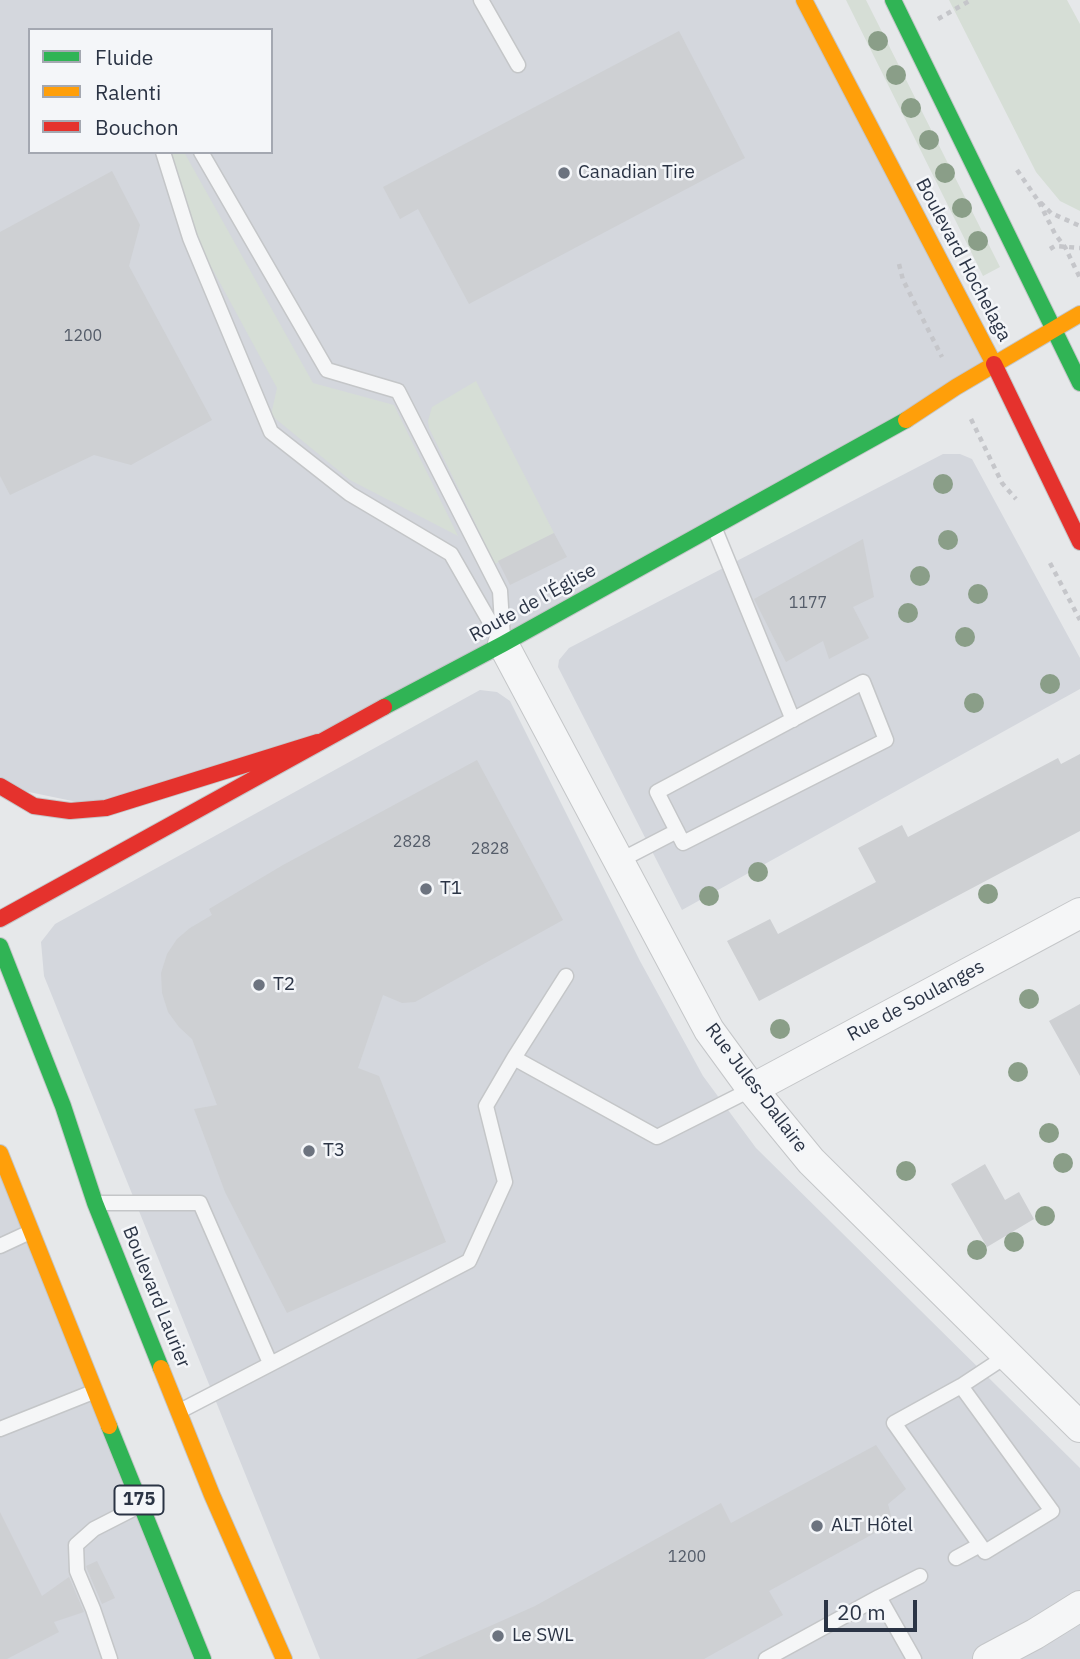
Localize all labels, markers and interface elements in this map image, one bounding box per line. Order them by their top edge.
legend [28,28,273,154]
text: Fluide [95,43,153,71]
text: Ralenti [95,78,161,106]
text: Bouchon [95,113,179,141]
place label: Canadian Tire [578,162,695,184]
marker: Canadian Tire [556,165,572,181]
street label: Boulevard Hochelaga [910,175,1016,345]
house number: 1200 [64,326,102,346]
street label: Route de l'Église [466,559,600,647]
house number: 1177 [789,593,827,613]
house number: 2828 [393,832,431,852]
house number: 2828 [471,839,509,859]
place label: T1 [440,878,462,900]
marker: T1 [418,881,434,897]
street label: Rue de Soulanges [844,955,988,1047]
place label: T2 [273,974,295,996]
marker: T2 [251,977,267,993]
street label: Rue Jules-Dallaire [700,1019,812,1157]
place label: T3 [323,1140,345,1162]
marker: T3 [301,1143,317,1159]
street label: Boulevard Laurier [117,1223,195,1371]
road number: 175 [114,1485,164,1514]
place label: ALT Hôtel [831,1515,913,1537]
marker: ALT Hôtel [809,1518,825,1534]
house number: 1200 [668,1547,706,1567]
scale bar [828,1586,921,1630]
text: 20 m [837,1598,886,1626]
place label: Le SWL [512,1625,574,1647]
marker: Le SWL [490,1628,506,1644]

